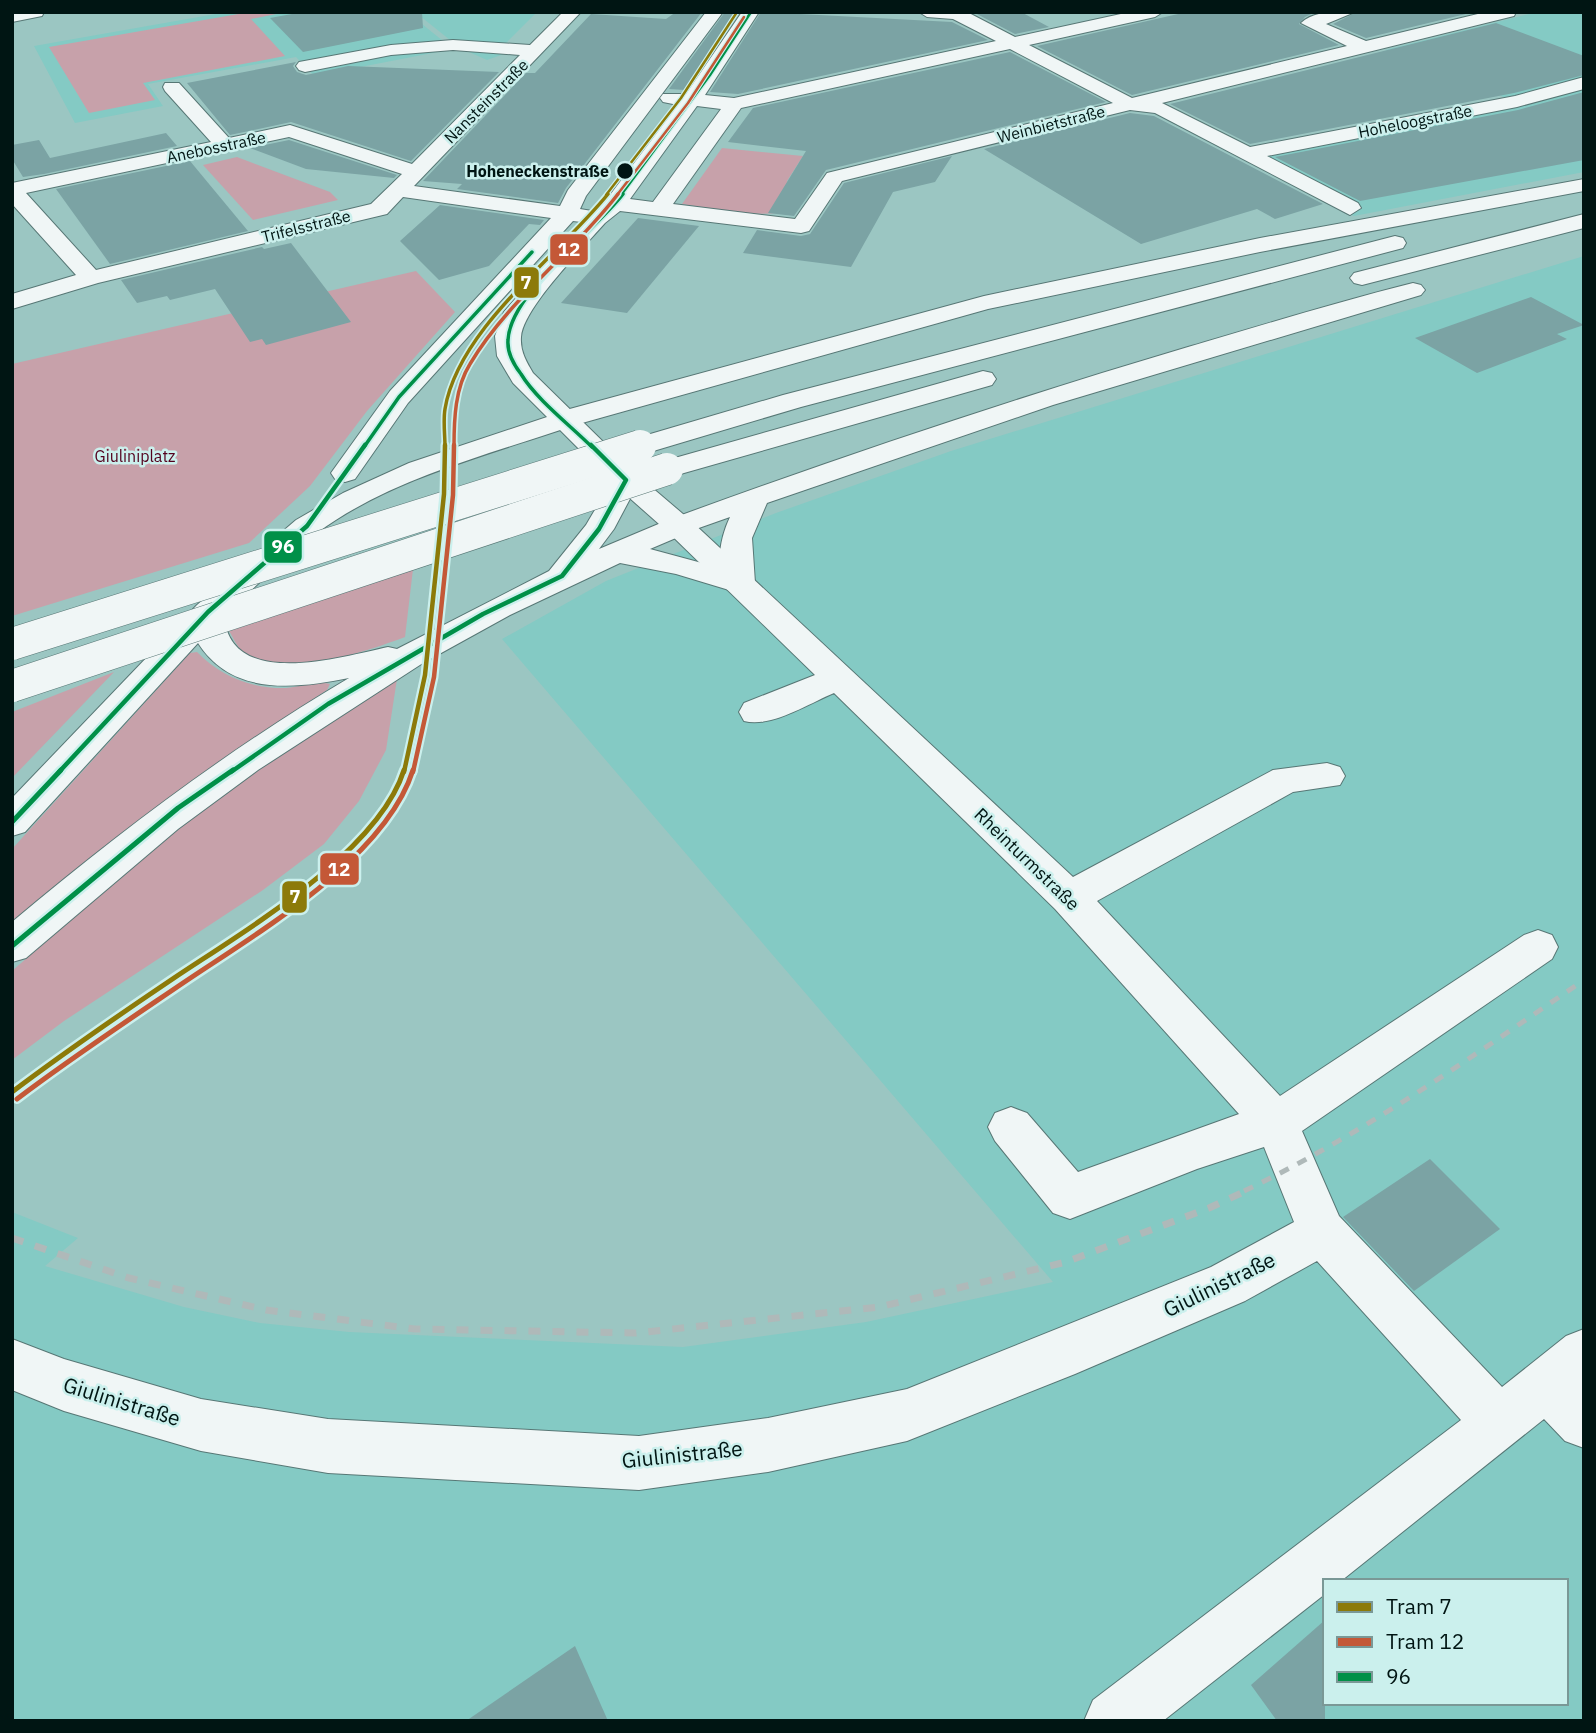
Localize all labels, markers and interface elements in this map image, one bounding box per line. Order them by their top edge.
street label: Nansteinstraße [440,55,532,147]
street label: Hoheloogstraße [1356,100,1474,142]
street label: Weinbietstraße [995,101,1107,147]
street label: Anebosstraße [165,127,268,167]
place label: Hoheneckenstraße [466,161,609,181]
marker: Hoheneckenstraße [615,161,635,181]
street label: Trifelsstraße [259,205,353,247]
line badge: 12 [549,233,589,266]
text: 12 [558,237,580,261]
line badge: 7 [513,266,540,299]
text: 7 [520,270,532,294]
park label: Giuliniplatz [95,446,175,466]
line badge: 96 [263,530,303,564]
text: 96 [272,534,294,558]
street label: Rheinturmstraße [969,803,1085,915]
line badge: 12 [319,852,360,886]
text: 12 [328,857,350,881]
line badge: 7 [281,880,308,914]
text: 7 [289,884,301,908]
street label: Giulinistraße [1158,1245,1280,1323]
street label: Giulinistraße [60,1370,184,1432]
street label: Giulinistraße [620,1434,744,1474]
legend [1323,1579,1568,1705]
text: Tram 7 [1386,1592,1452,1620]
text: Tram 12 [1386,1627,1464,1655]
text: 96 [1386,1662,1411,1690]

